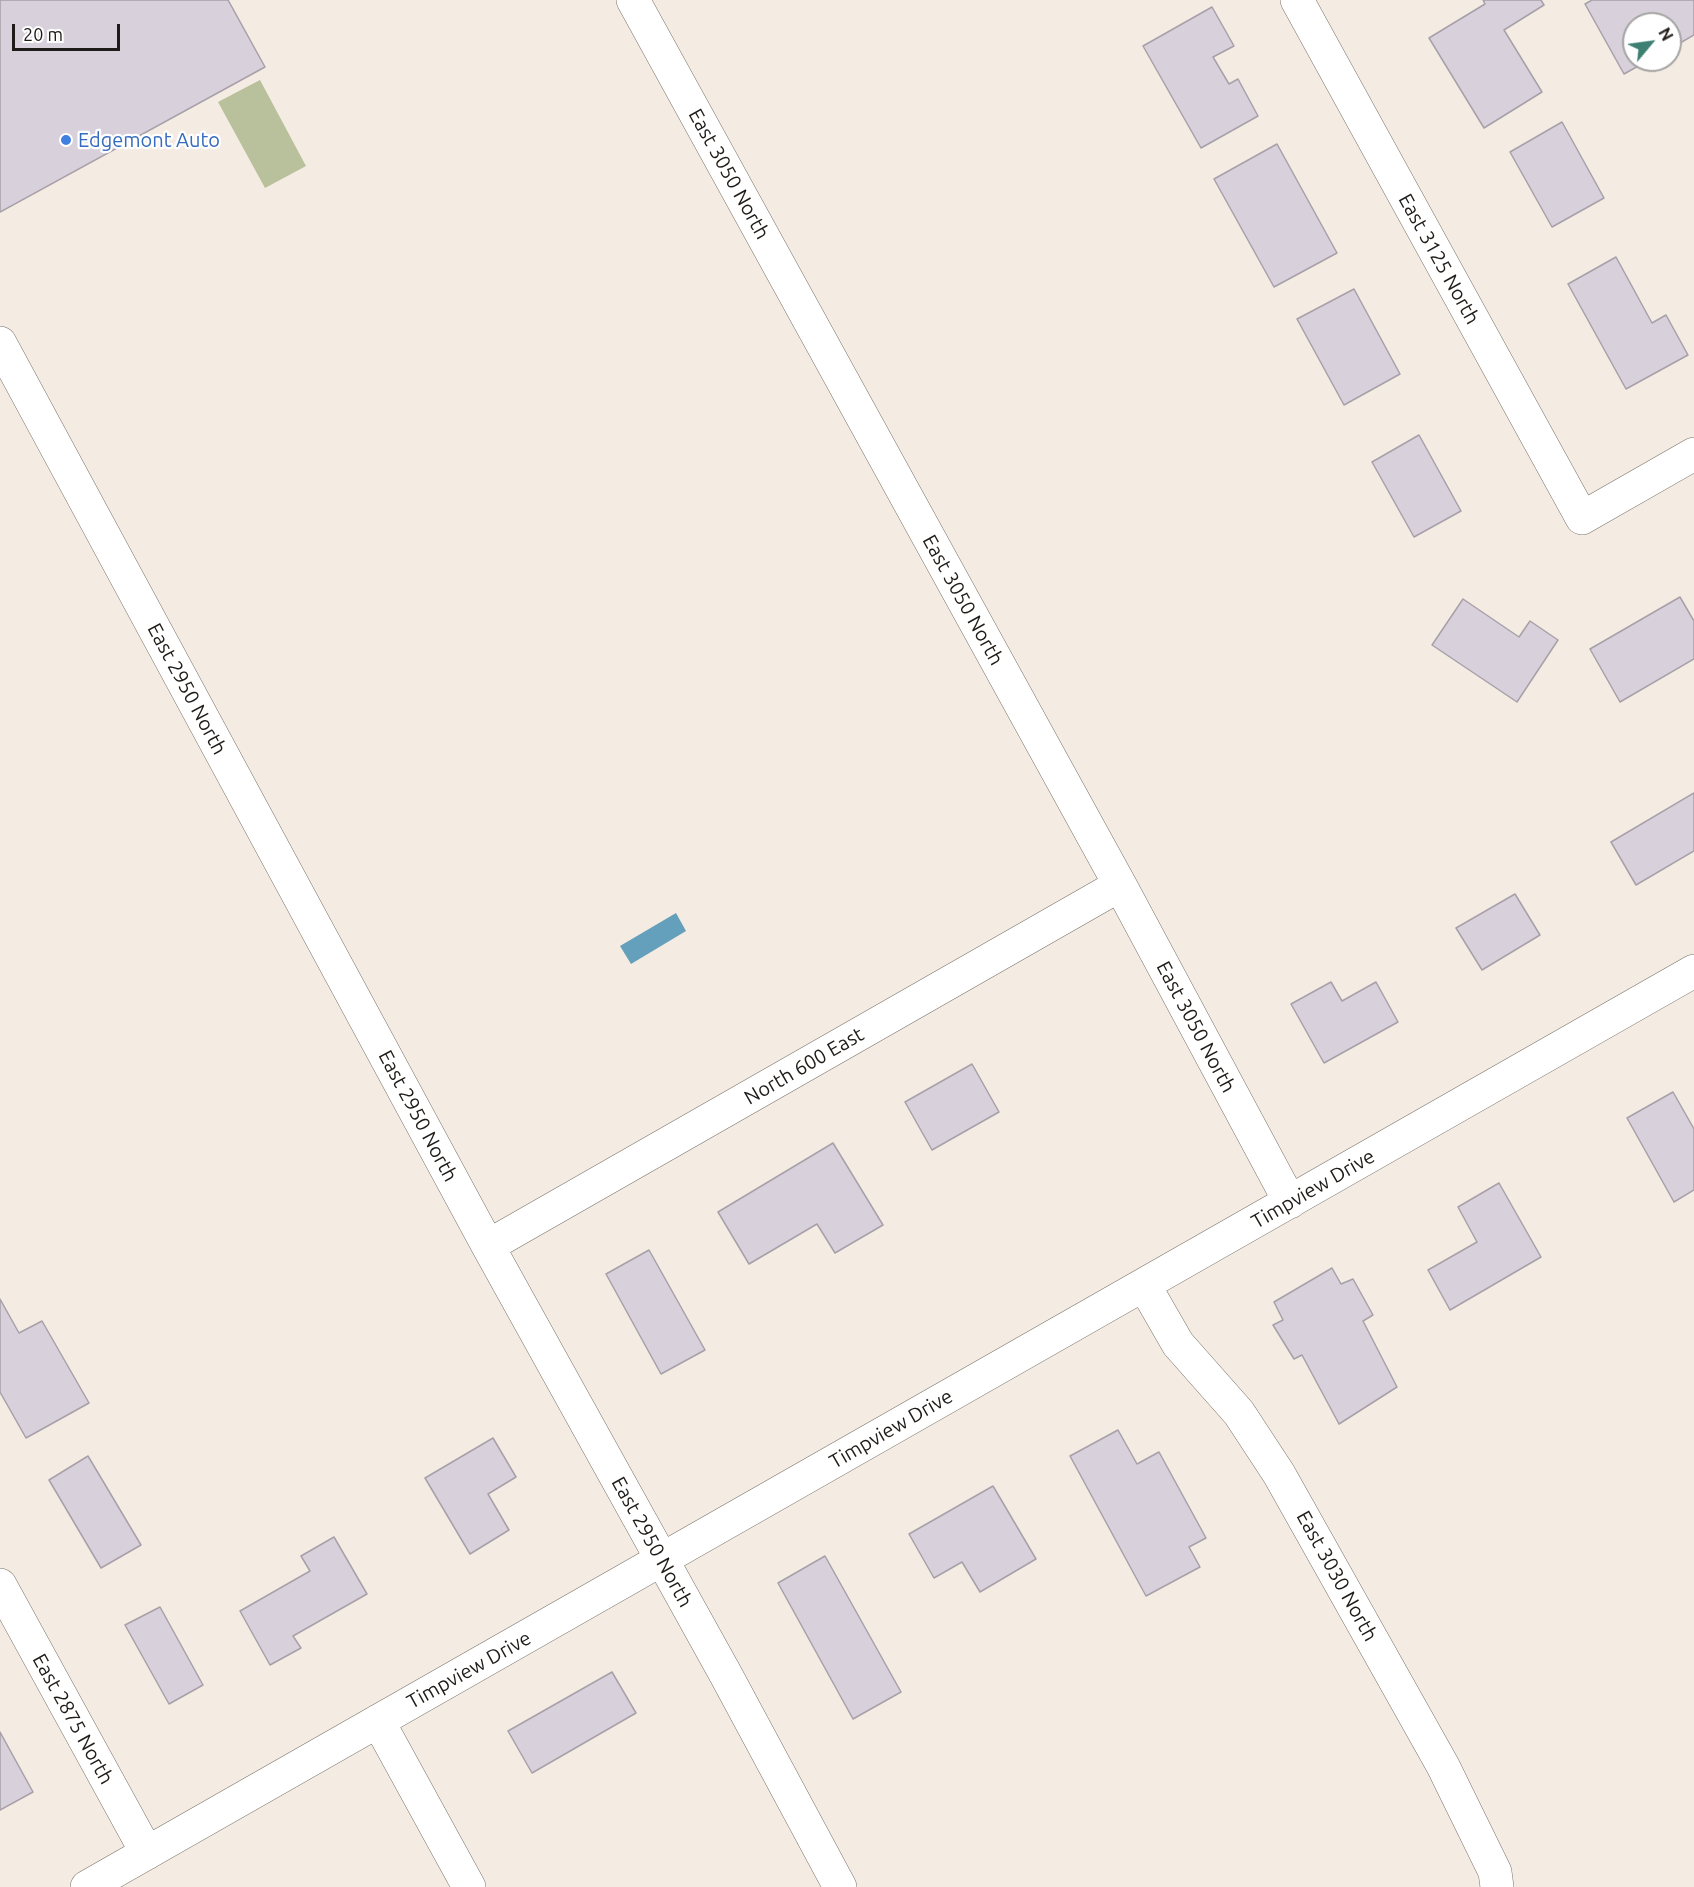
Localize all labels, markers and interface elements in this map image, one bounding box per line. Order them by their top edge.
scale bar [15,12,123,50]
north arrow [1622,12,1682,72]
text: 20 m [23,24,63,44]
text: N [1655,25,1677,44]
street label: East 3050 North [683,105,775,243]
place label: Edgemont Auto [78,128,220,152]
marker: Edgemont Auto [59,133,73,147]
street label: East 3125 North [1393,190,1485,328]
street label: East 3050 North [917,531,1009,669]
street label: East 2950 North [142,619,232,759]
street label: East 3050 North [1151,957,1241,1097]
street label: North 600 East [740,1022,868,1110]
street label: East 2950 North [373,1046,463,1186]
street label: Timpview Drive [1247,1144,1379,1234]
street label: Timpview Drive [825,1384,957,1474]
street label: East 2950 North [606,1473,698,1611]
street label: East 3030 North [1291,1507,1383,1645]
street label: Timpview Drive [403,1626,535,1714]
street label: East 2875 North [27,1650,119,1788]

